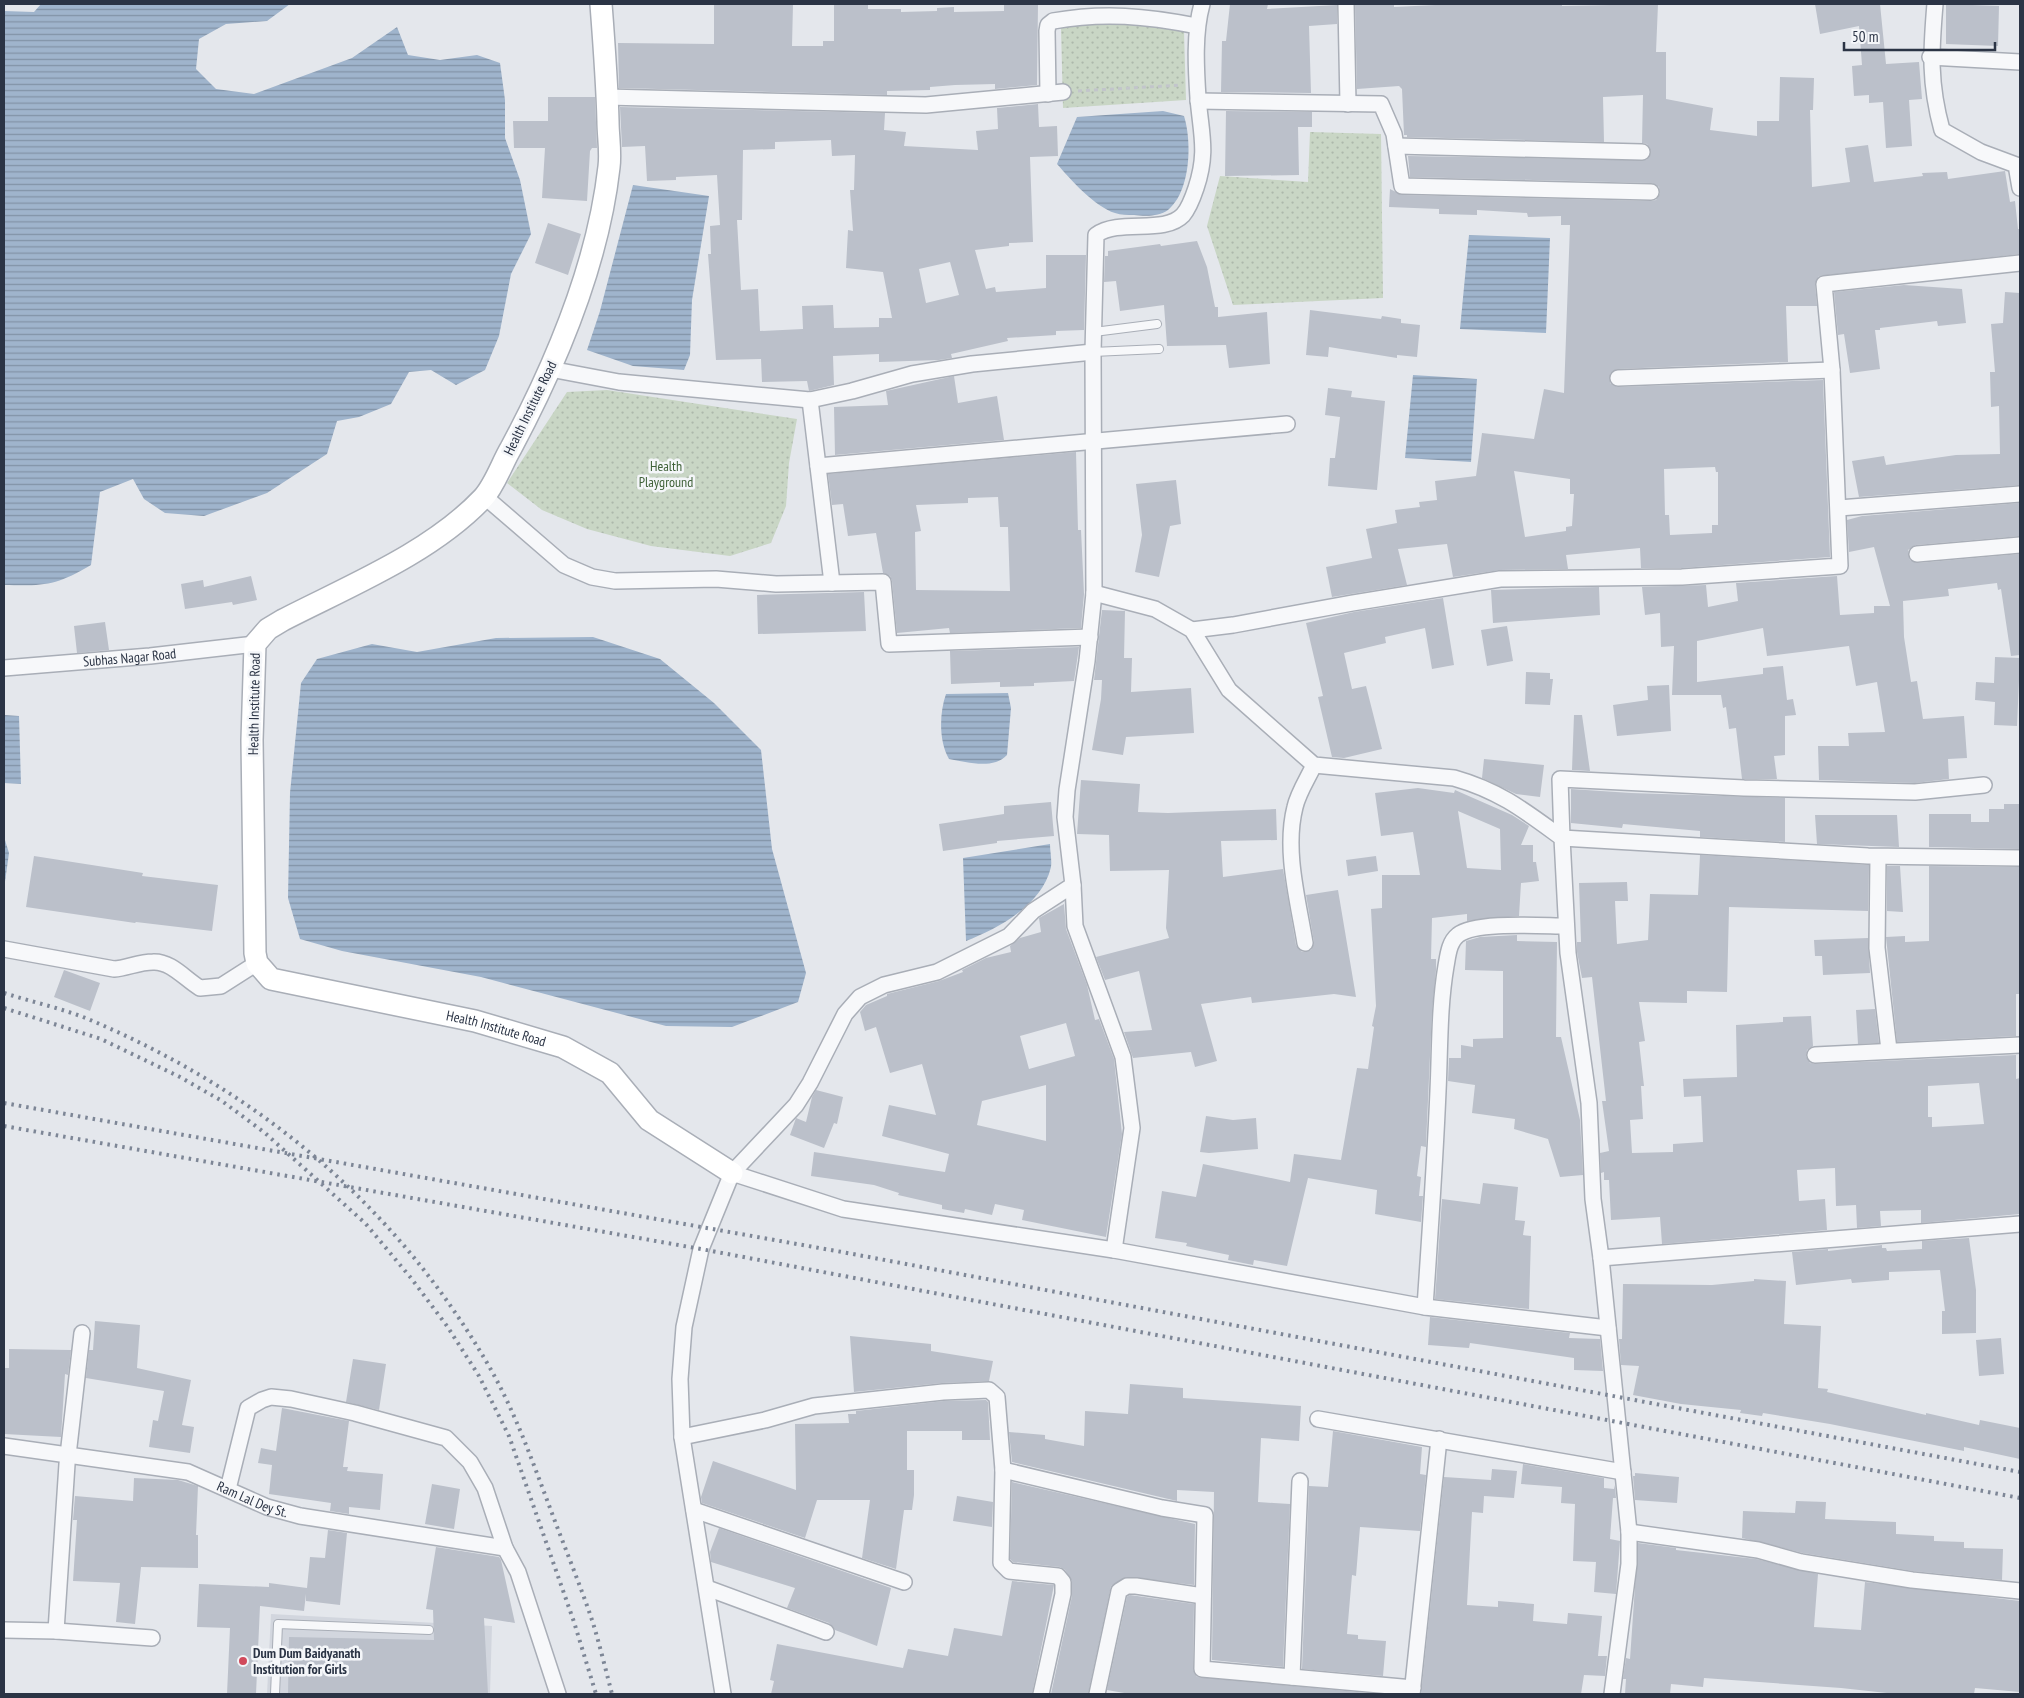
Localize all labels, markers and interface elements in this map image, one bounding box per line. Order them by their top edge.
scale bar [1844,20,1995,52]
text: 50 m [1852,27,1878,46]
street label: Health Institute Road [499,358,561,458]
park label: Health Playground [639,457,693,491]
street label: Subhas Nagar Road [82,644,177,670]
street label: Health Institute Road [244,653,264,755]
street label: Health Institute Road [445,1006,548,1050]
street label: Ram Lal Dey St. [214,1477,290,1521]
place label: Dum Dum Baidyanath Institution for Girls [253,1644,361,1678]
marker: Dum Dum Baidyanath Institution for Girls [237,1655,249,1667]

